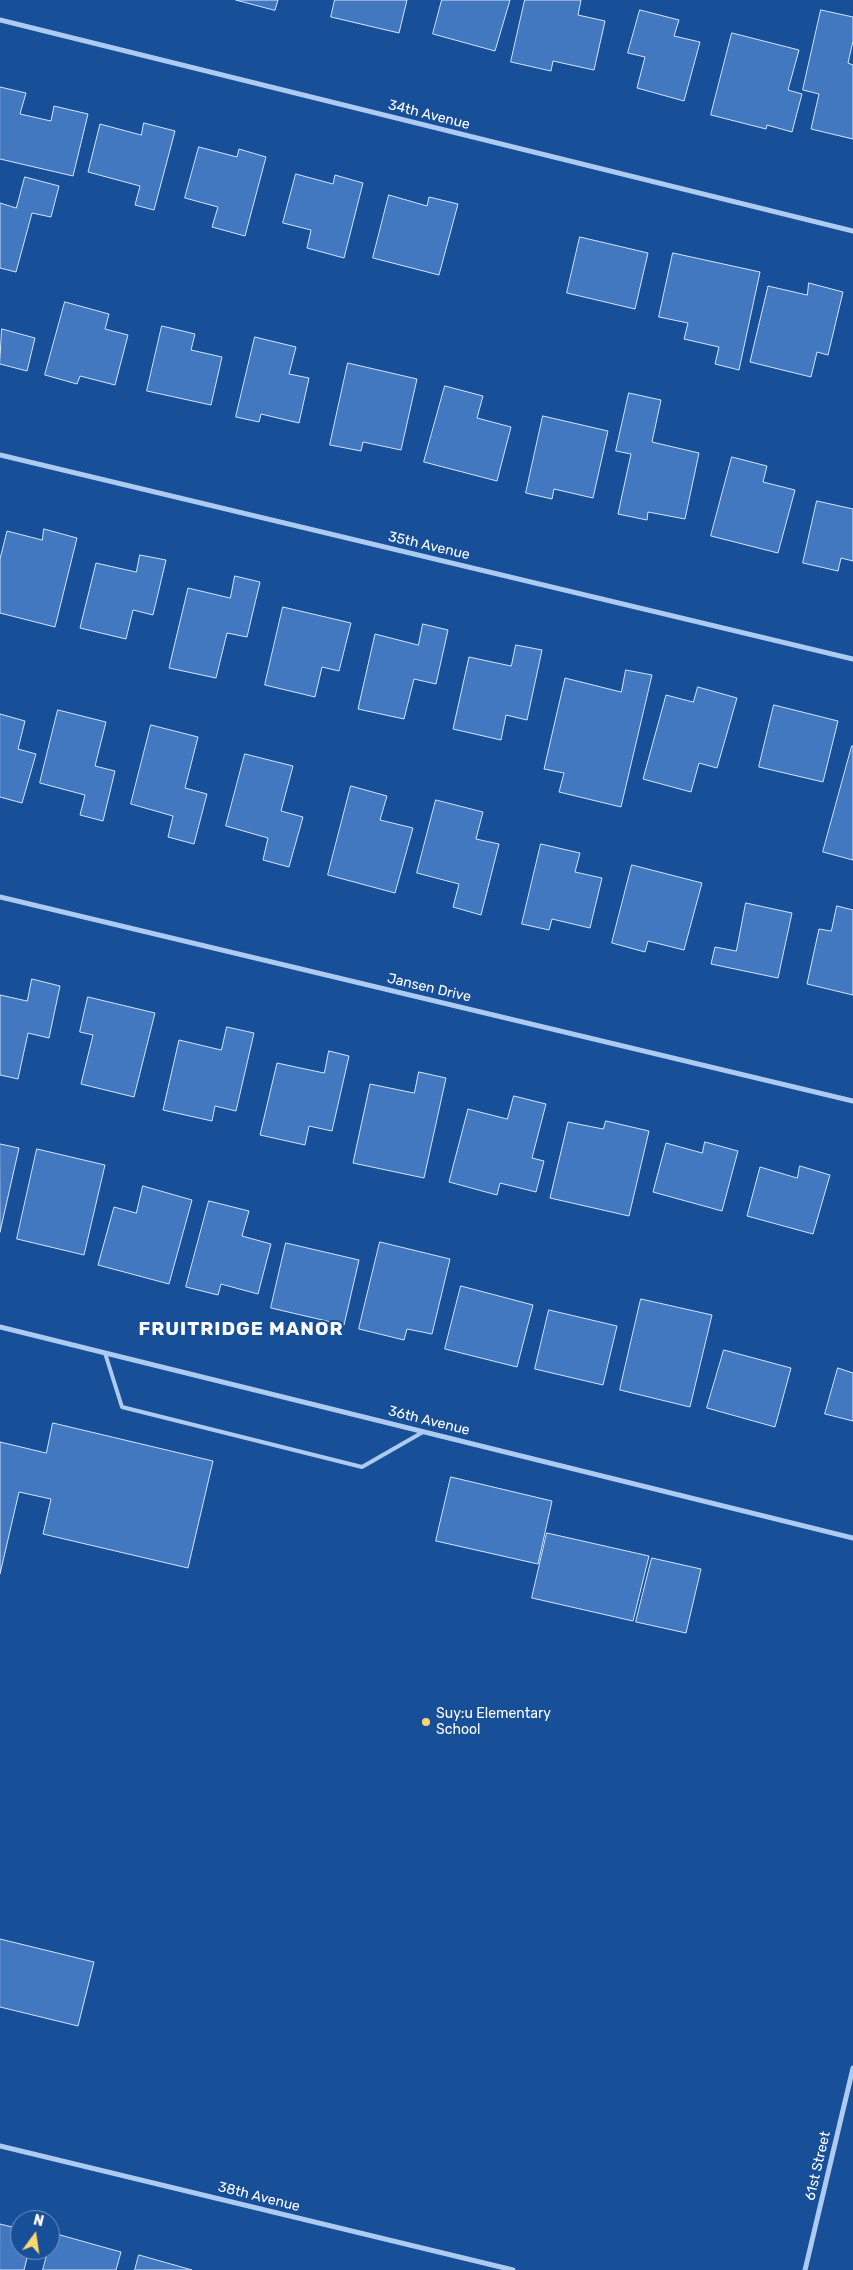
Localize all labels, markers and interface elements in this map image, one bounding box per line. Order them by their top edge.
street label: 34th Avenue [386,97,472,133]
street label: 35th Avenue [387,528,471,564]
street label: Jansen Drive [385,970,473,1006]
district label: FRUITRIDGE MANOR [136,1319,346,1341]
street label: 36th Avenue [387,1403,471,1439]
place label: Suy:u Elementary School [436,1706,551,1738]
marker: Suy:u Elementary School [420,1716,432,1728]
street label: 61st Street [802,2130,834,2202]
street label: 38th Avenue [216,2179,302,2215]
north arrow [10,2210,60,2260]
text: N [32,2211,45,2230]

